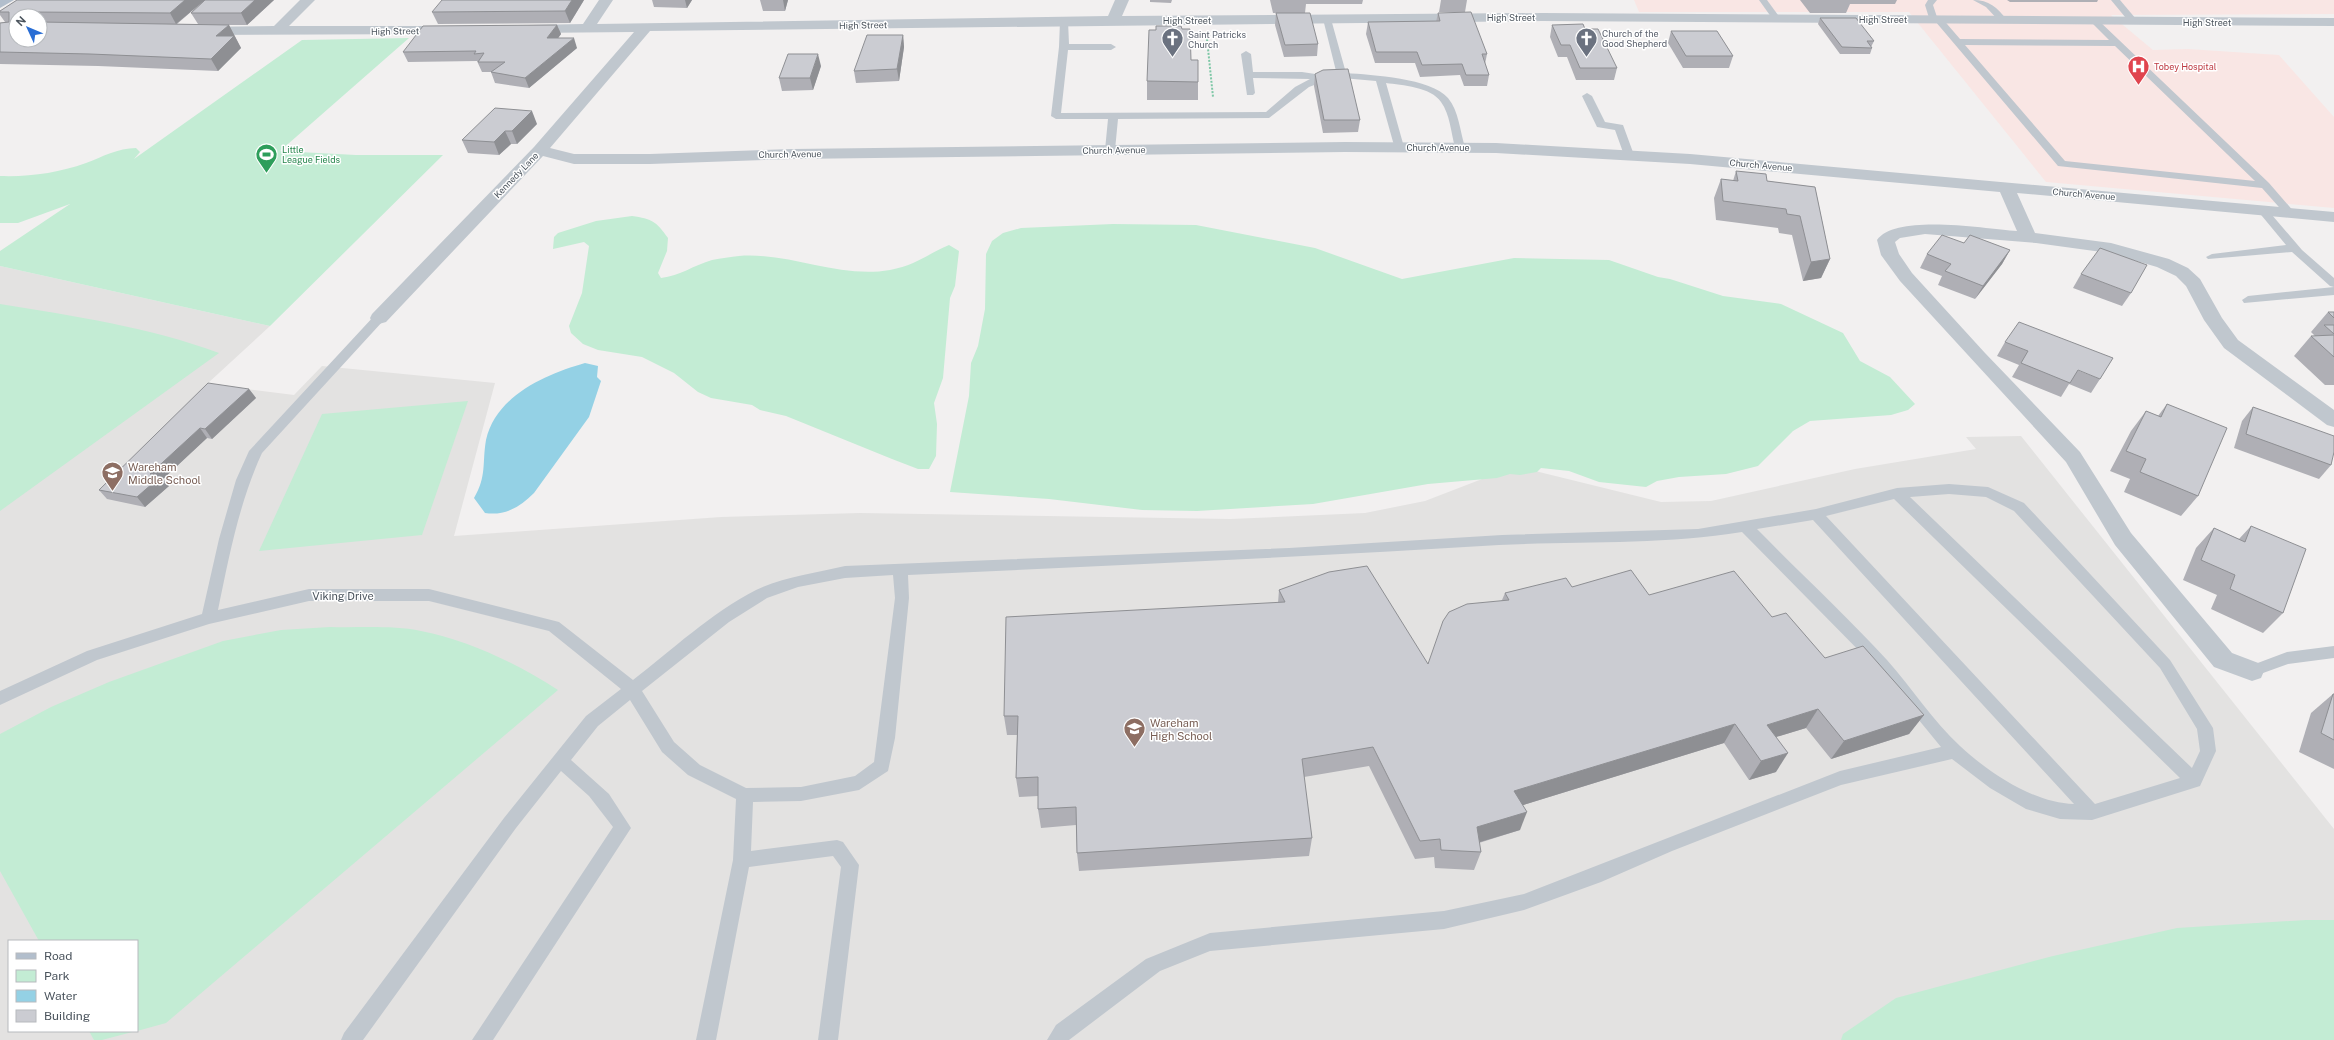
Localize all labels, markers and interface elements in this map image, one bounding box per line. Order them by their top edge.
north arrow [8,8,48,48]
street label: High Street [1487,12,1536,23]
text: N [14,14,28,28]
street label: High Street [1859,14,1908,25]
street label: High Street [1163,15,1212,26]
street label: High Street [2183,17,2232,28]
street label: High Street [839,19,888,31]
street label: High Street [371,25,420,37]
church icon: Church of the Good Shepherd [1573,25,1599,58]
church icon: Saint Patricks Church [1159,26,1185,59]
place label: Church of the Good Shepherd [1602,28,1667,49]
place label: Saint Patricks Church [1188,29,1246,50]
hospital icon: Tobey Hospital [2125,53,2151,86]
place label: Tobey Hospital [2154,61,2217,72]
sports icon: Little League Fields [254,141,280,174]
street label: Church Avenue [1406,142,1470,153]
place label: Little League Fields [282,144,340,165]
street label: Church Avenue [1082,144,1146,156]
street label: Church Avenue [758,148,822,160]
street label: Kennedy Lane [492,150,540,200]
street label: Church Avenue [1729,157,1793,173]
street label: Church Avenue [2052,186,2116,202]
school or university icon: Wareham Middle School [99,460,125,493]
place label: Wareham Middle School [128,461,201,486]
street label: Viking Drive [312,590,374,602]
school or university icon: Wareham High School [1122,716,1148,749]
place label: Wareham High School [1150,717,1212,742]
legend [8,940,138,1032]
text: Road [44,949,72,963]
text: Park [44,969,70,983]
text: Water [44,989,78,1003]
text: Building [44,1009,90,1023]

